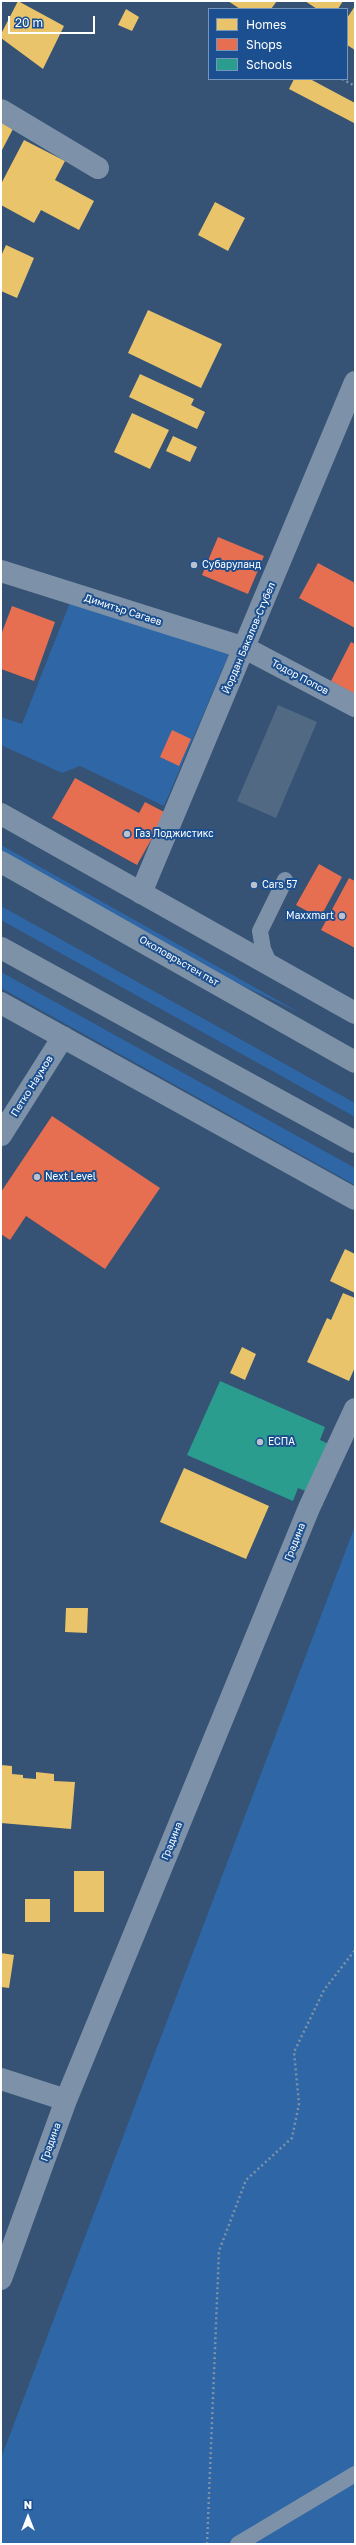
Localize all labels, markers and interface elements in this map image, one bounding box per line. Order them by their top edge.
scale bar [10,8,97,34]
legend [208,8,348,80]
text: 20 m [15,15,43,30]
text: Homes [246,17,286,32]
text: Shops [246,37,282,52]
text: Schools [246,57,292,72]
place label: Субаруланд [202,559,261,571]
marker: Субаруланд [189,560,199,570]
street label: Йордан Бакалов-Стубел [220,580,278,696]
street label: Димитър Сагаев [83,592,163,628]
street label: Тодор Попов [269,657,331,697]
place label: Газ Лоджистикс [135,828,214,840]
marker: Газ Лоджистикс [122,829,132,839]
place label: Cars 57 [262,879,297,891]
marker: Cars 57 [249,880,259,890]
place label: Maxxmart [286,910,334,922]
marker: Maxxmart [337,911,347,921]
street label: Околовръстен път [137,933,221,989]
street label: Петко Наумов [8,1053,56,1119]
place label: Next Level [45,1171,96,1183]
marker: Next Level [32,1172,42,1182]
place label: ЕСПА [268,1436,295,1448]
marker: ЕСПА [255,1437,265,1447]
street label: Градина [282,1521,308,1563]
street label: Градина [159,1820,185,1862]
street label: Градина [38,2121,64,2163]
north arrow [8,2497,48,2537]
text: N [24,2498,32,2511]

